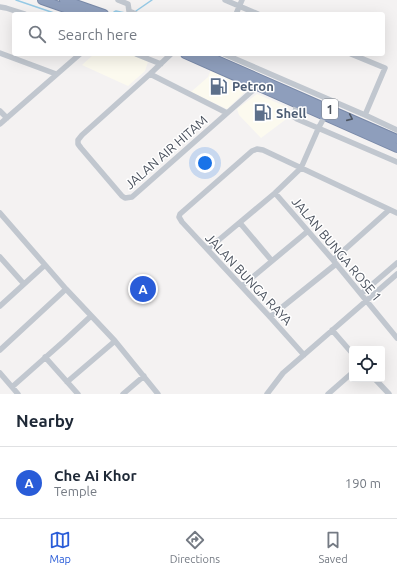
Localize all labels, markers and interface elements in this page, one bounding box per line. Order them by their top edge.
search box [12,12,385,56]
icon: search [26,23,48,45]
text: Search here [58,26,137,43]
fuel station icon: Petron [209,76,229,96]
place label: Petron [232,79,274,93]
road number: 1 [322,99,338,119]
fuel station icon: Shell [253,103,273,123]
place label: Shell [276,106,306,120]
street label: JALAN AIR HITAM [122,113,210,191]
one-way arrow [346,113,354,121]
your location [195,153,215,173]
street label: JALAN BUNGA ROSE 1 [289,194,385,304]
street label: JALAN BUNGA RAYA [203,230,295,328]
pin: A [130,274,156,304]
map controls [349,346,385,382]
button: locate [349,346,385,382]
text: Nearby [16,411,74,430]
text: Che Ai Khor [54,467,137,484]
text: A [24,476,34,490]
text: 190 m [345,476,381,490]
text: Temple [54,484,97,498]
tab: Map [49,529,71,565]
tab: Directions [170,529,220,565]
tab: Saved [318,529,348,565]

